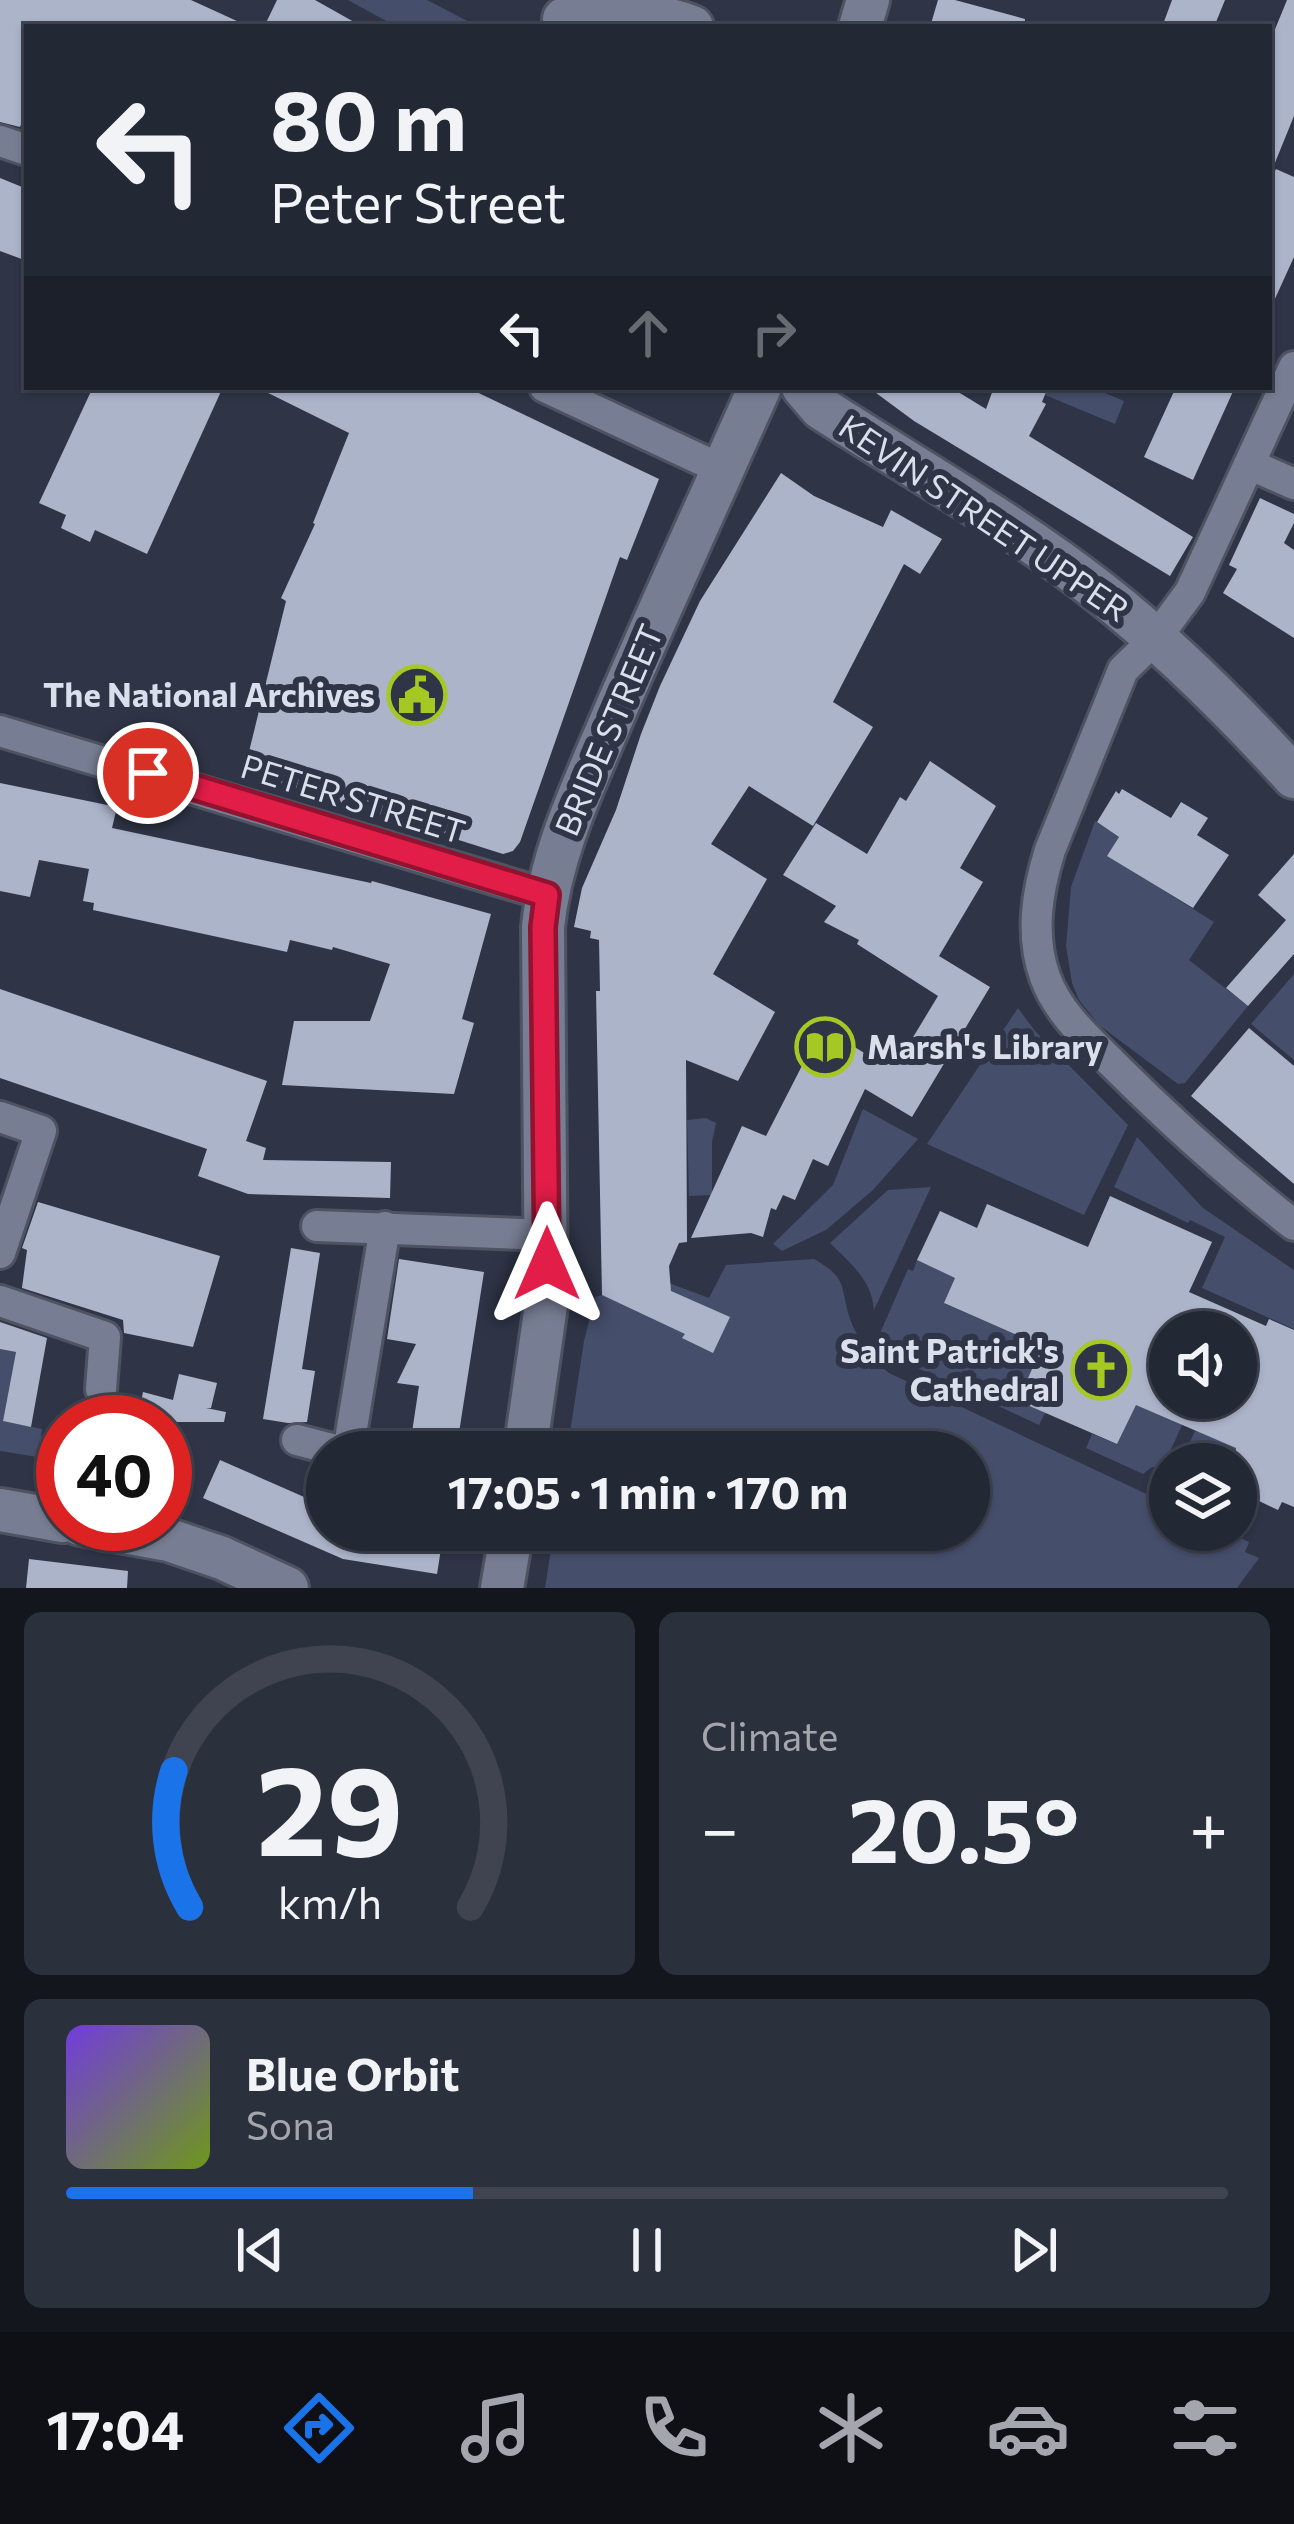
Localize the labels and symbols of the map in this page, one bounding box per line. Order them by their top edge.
street label: KEVIN STREET UPPER [832,404,1138,629]
street label: BRIDE STREET [545,618,671,841]
public building icon: The National Archives [386,664,448,726]
place label: The National Archives [43,673,375,714]
pin [97,722,199,824]
street label: PETER STREET [237,744,470,851]
library icon: Marsh's Library [794,1016,856,1078]
place label: Marsh's Library [867,1025,1103,1066]
position arrow [484,1201,610,1327]
place label: Saint Patrick's Cathedral [840,1329,1059,1408]
church icon: Saint Patrick's Cathedral [1070,1339,1132,1401]
speed limit sign: 40 [36,1395,192,1551]

